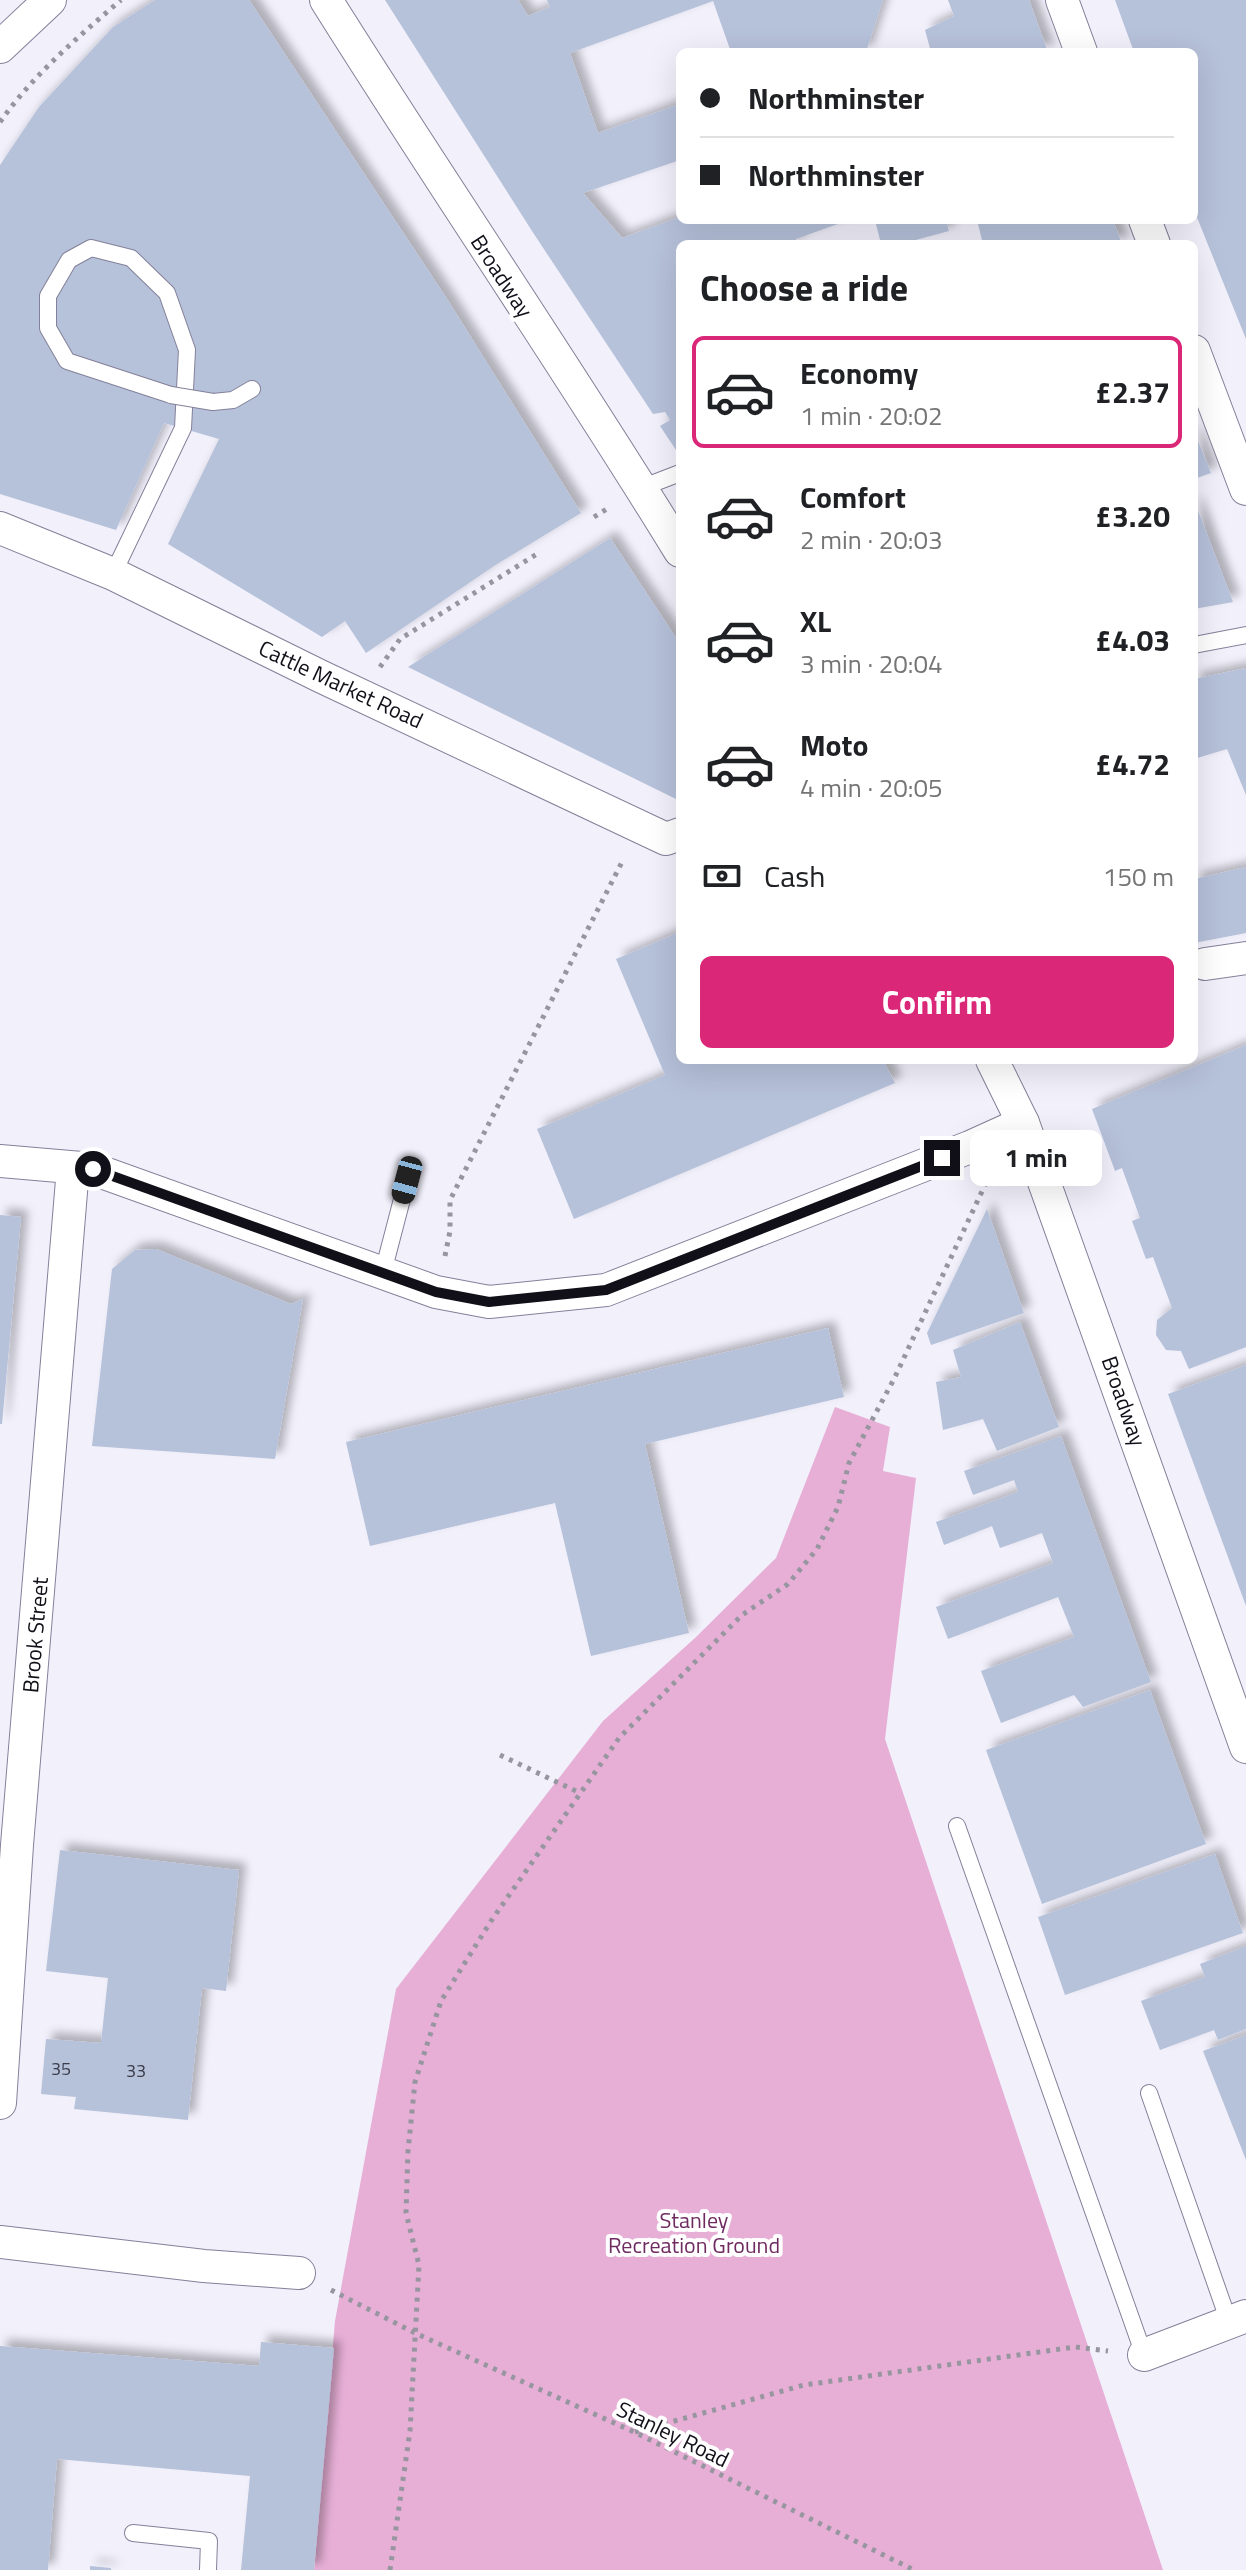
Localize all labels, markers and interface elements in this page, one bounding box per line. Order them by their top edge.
text: Northminster [748,75,924,121]
text: Northminster [748,152,924,198]
street label: Broadway [462,228,542,325]
text: Choose a ride [700,260,908,315]
text: Economy [800,350,918,396]
icon: car [704,356,776,428]
text: £2.37 [1095,369,1170,415]
text: 1 min · 20:02 [800,396,943,435]
text: Comfort [800,474,906,520]
icon: car [704,480,776,552]
text: £3.20 [1095,493,1170,539]
text: 2 min · 20:03 [800,520,943,559]
text: XL [800,598,831,644]
icon: car [704,604,776,676]
text: £4.03 [1095,617,1170,663]
street label: Cattle Market Road [253,631,429,737]
text: 3 min · 20:04 [800,644,943,683]
text: Moto [800,722,868,768]
icon: car [704,728,776,800]
text: £4.72 [1095,741,1170,787]
text: 4 min · 20:05 [800,768,943,807]
text: Cash [764,853,825,899]
icon: cash [700,854,744,898]
text: 150 m [1103,857,1174,896]
button: Confirm [700,956,1174,1048]
callout: 1 min [970,1130,1102,1186]
text: 1 min [1004,1138,1068,1177]
route end [924,1140,960,1176]
route start [75,1151,111,1187]
car [389,1154,425,1206]
street label: Broadway [1093,1351,1155,1451]
street label: Brook Street [13,1575,57,1694]
house number: 35 [51,2055,71,2082]
house number: 33 [126,2057,146,2084]
park label: Stanley Recreation Ground [608,2203,780,2262]
street label: Stanley Road [611,2392,735,2476]

